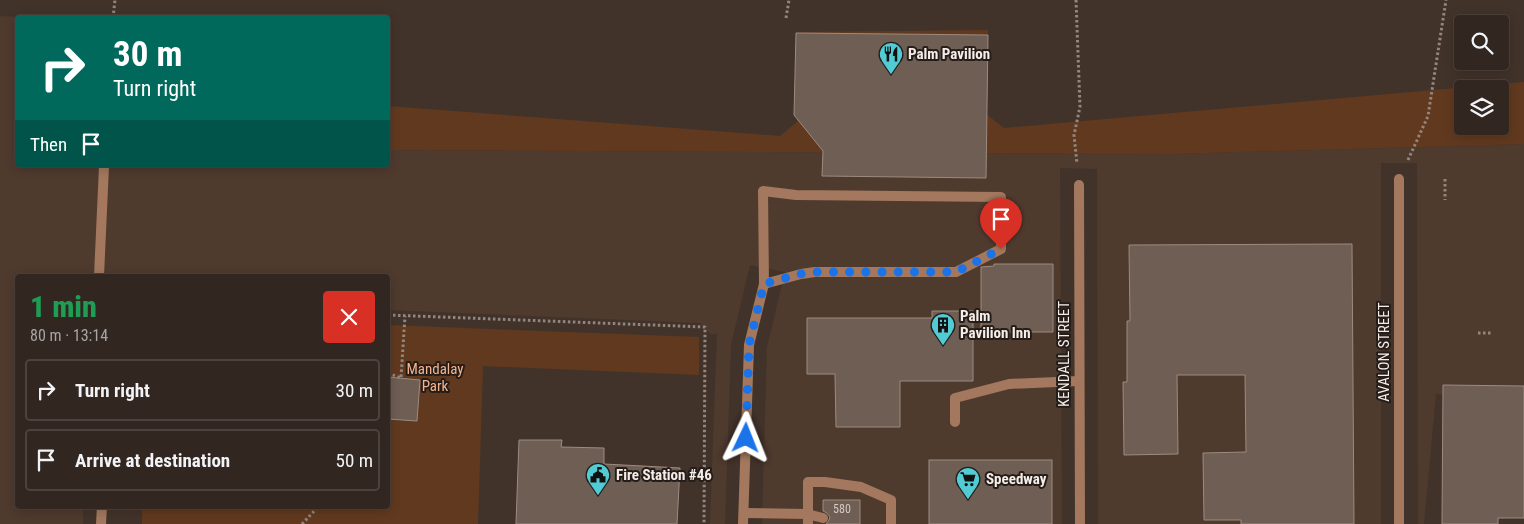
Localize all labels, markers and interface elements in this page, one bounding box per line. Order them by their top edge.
map controls [1454,15,1509,135]
button: search [1454,15,1509,70]
text: 30 m [113,34,182,75]
icon: right [30,35,95,100]
restaurant icon: Palm Pavilion [878,41,904,75]
place label: Palm Pavilion [908,45,990,63]
text: Turn right [113,76,196,101]
button: layers [1454,80,1509,135]
icon: arrive [77,130,105,158]
text: Then [30,133,67,156]
pin [980,198,1022,249]
icon: arrive [987,205,1015,233]
text: 1 min [30,289,97,324]
button: close [323,291,375,343]
street label: KENDALL STREET [1055,301,1073,407]
street label: AVALON STREET [1375,302,1393,402]
place label: Palm Pavilion Inn [960,307,1031,342]
building icon: Palm Pavilion Inn [930,312,956,346]
text: 80 m · 13:14 [30,326,108,345]
park label: Mandalay Park [406,360,464,395]
icon: right [32,376,60,404]
text: Turn right [75,379,150,402]
text: 30 m [336,379,373,402]
position arrow [719,411,771,463]
icon: arrive [32,446,60,474]
text: Arrive at destination [75,449,230,472]
text: 50 m [336,449,373,472]
public building icon: Fire Station #46 [585,462,611,496]
place label: Fire Station #46 [616,466,712,484]
supermarket icon: Speedway [955,466,981,500]
place label: Speedway [986,470,1047,488]
house number: 580 [833,502,851,516]

